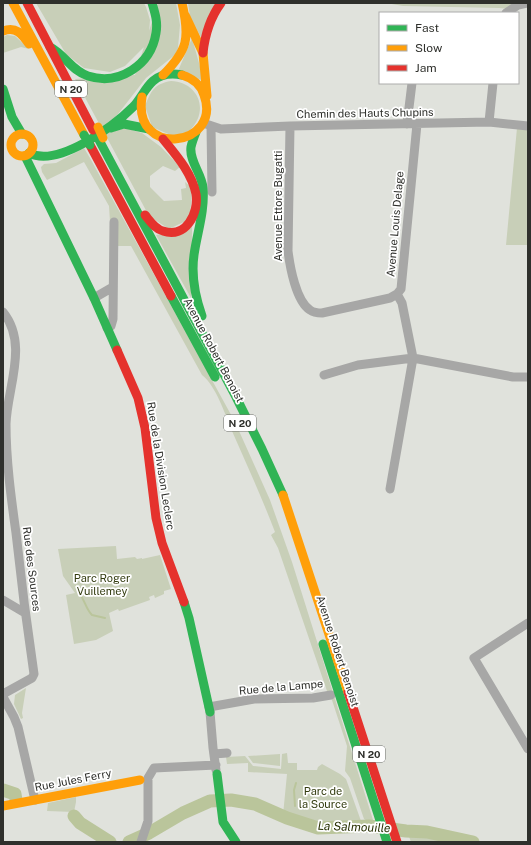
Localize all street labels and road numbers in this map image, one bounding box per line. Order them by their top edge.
road number: N 20 [55,81,87,97]
street label: Chemin des Hauts Chupins [296,106,434,120]
street label: Avenue Ettore Bugatti [272,150,284,262]
street label: Avenue Louis Delage [384,171,406,277]
street label: Avenue Robert Benoist [181,296,247,404]
street label: Rue de la Division Leclerc [145,401,177,531]
road number: N 20 [224,415,256,431]
street label: Rue des Sources [21,526,43,613]
street label: Avenue Robert Benoist [314,594,362,708]
street label: Rue de la Lampe [238,677,324,697]
road number: N 20 [353,746,385,762]
street label: Rue Jules Ferry [34,767,113,793]

